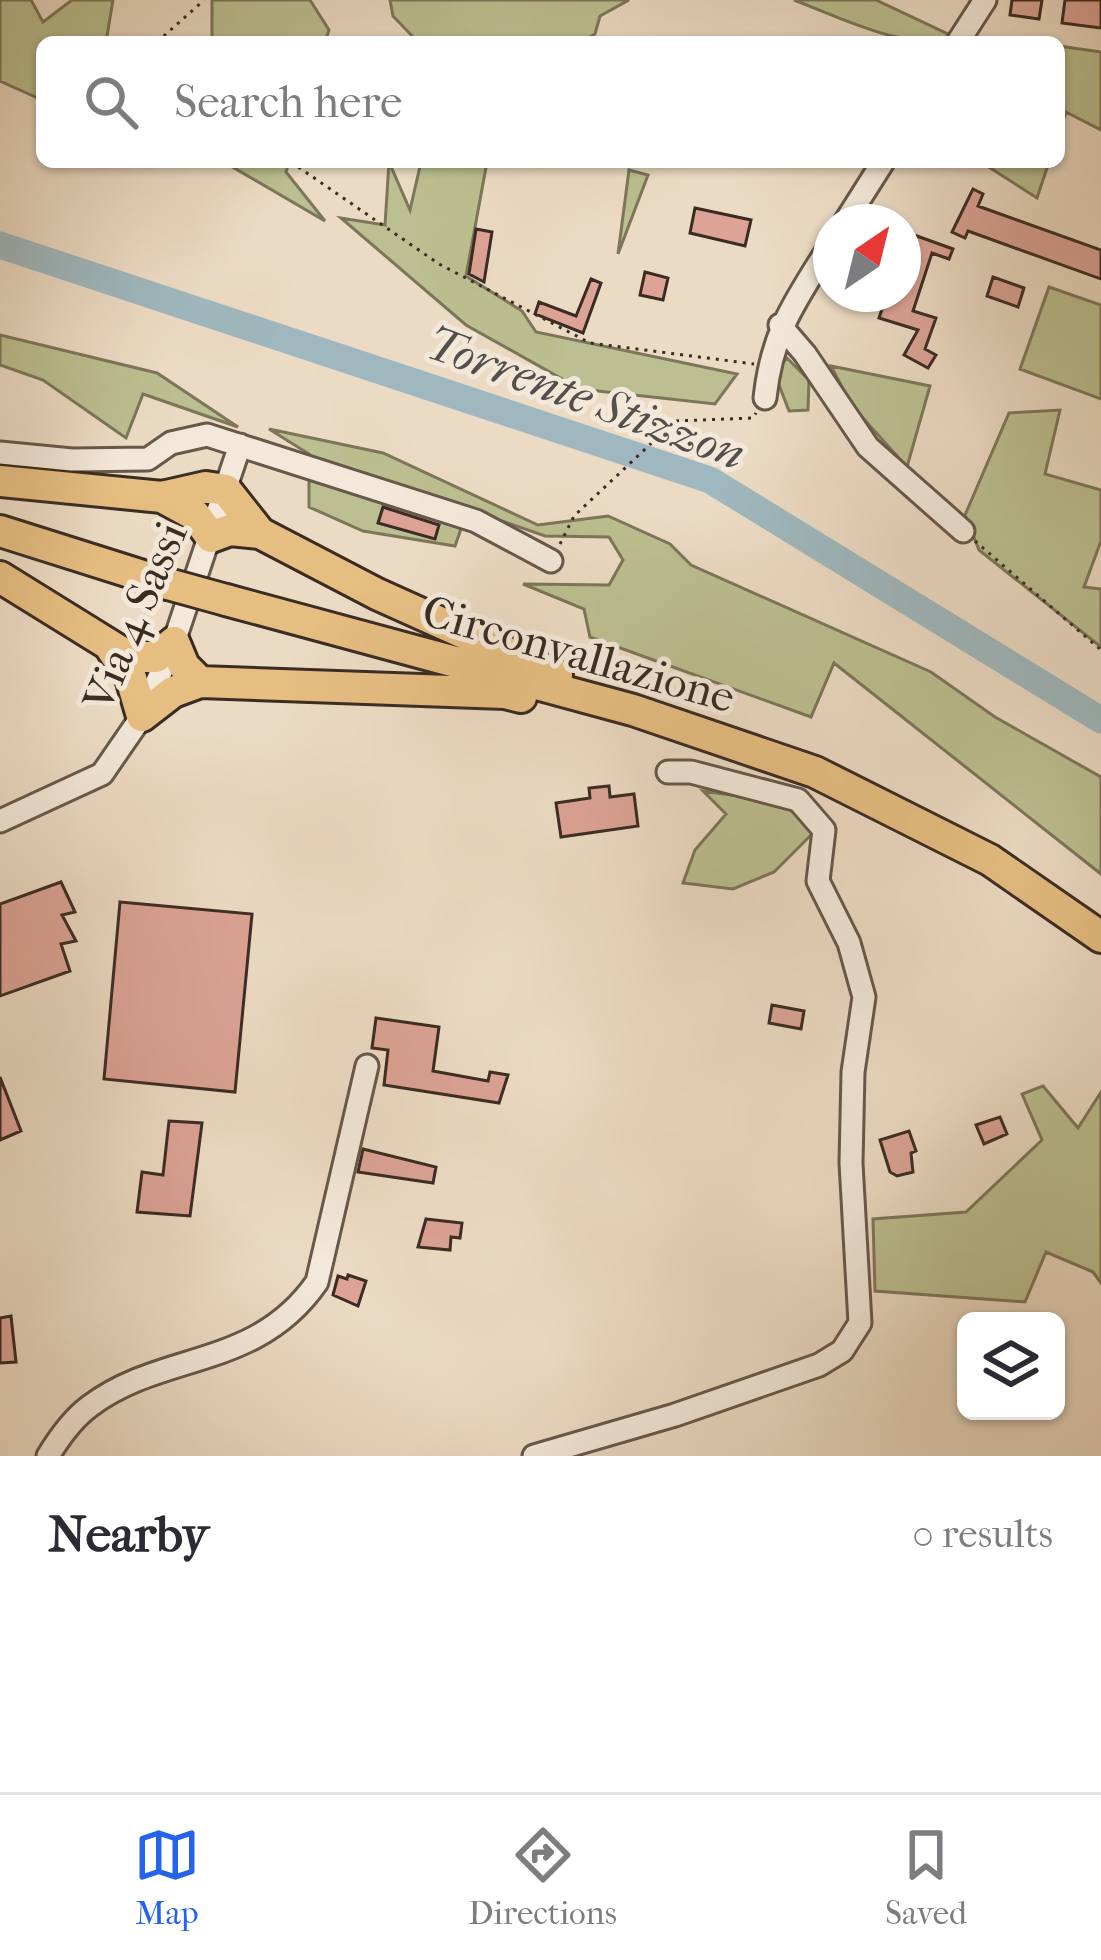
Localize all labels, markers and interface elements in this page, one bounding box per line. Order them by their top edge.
search box [36,36,1065,168]
icon: search [78,69,144,135]
text: Search here [174,76,402,129]
north arrow [813,204,921,312]
water label: Torrente Stizzon [419,314,753,482]
street label: Via 4 Sassi [72,514,199,720]
street label: Circonvallazione [416,585,741,724]
map controls [957,1312,1065,1420]
button: layers [957,1312,1065,1420]
text: Nearby [48,1504,209,1564]
text: 0 results [912,1511,1053,1557]
tab: Map [134,1822,200,1933]
tab: Directions [468,1822,617,1933]
tab: Saved [885,1822,967,1933]

